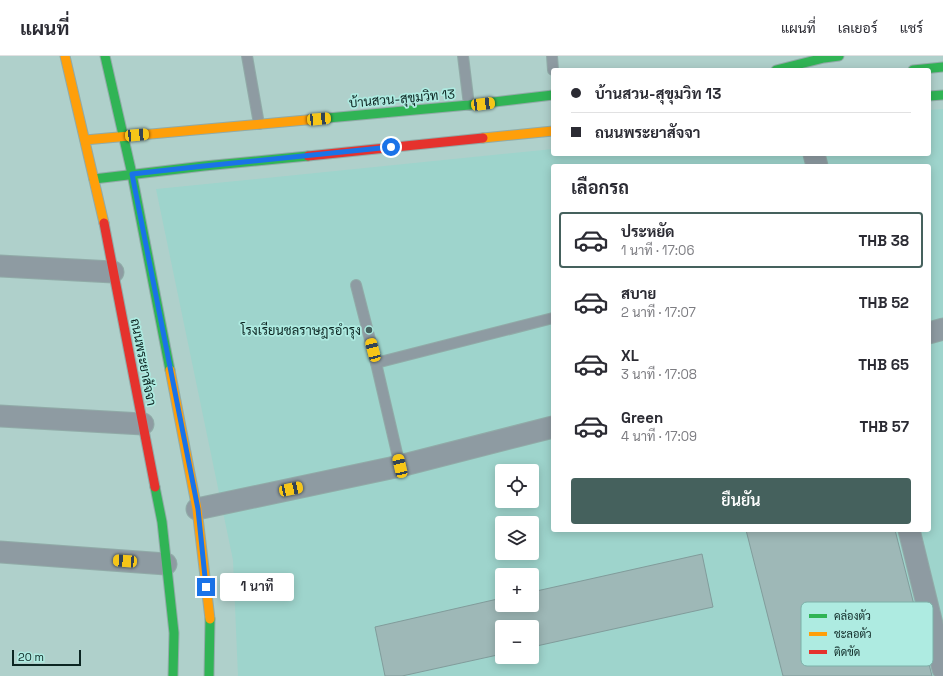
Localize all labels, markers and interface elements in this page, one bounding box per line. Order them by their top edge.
text: แผนที่ [20,16,69,41]
text: แผนที่ [781,19,816,37]
text: เลเยอร์ [838,19,878,37]
text: แชร์ [900,19,923,37]
street label: บ้านสวน-สุขุมวิท 13 [348,84,456,113]
text: บ้านสวน-สุขุมวิท 13 [595,84,721,103]
car [470,97,496,111]
car [307,112,331,126]
text: ถนนพระยาสัจจา [595,123,700,142]
car [125,128,149,142]
route start [382,138,400,156]
text: เลือกรถ [571,176,629,199]
icon: car [573,222,609,258]
text: ประหยัด [621,222,674,241]
text: THB 38 [858,231,909,250]
text: 1 นาที · 17:06 [621,242,694,259]
icon: car [573,284,609,320]
text: สบาย [621,284,656,303]
text: THB 52 [859,293,909,312]
text: 2 นาที · 17:07 [621,304,696,321]
street label: ถนนพระยาสัจจา [127,317,160,407]
place label: โรงเรียนชลราษฎรอำรุง [240,321,361,340]
marker: โรงเรียนชลราษฎรอำรุง [364,325,374,335]
car [364,337,382,363]
icon: car [573,346,609,382]
text: XL [621,346,639,365]
text: THB 65 [858,355,909,374]
text: 3 นาที · 17:08 [621,366,697,383]
icon: car [573,408,609,444]
text: Green [621,408,663,427]
text: THB 57 [859,417,909,436]
text: 4 นาที · 17:09 [621,428,697,445]
car [391,453,409,479]
map controls [495,464,539,664]
button: locate [495,464,539,508]
button: ยืนยัน [571,478,911,524]
car [278,481,304,497]
button: layers [495,516,539,560]
car [113,554,137,568]
button: + [495,568,539,612]
callout: 1 นาที [220,573,294,601]
route end [197,578,215,596]
text: 1 นาที [241,578,273,595]
legend [801,602,933,666]
text: คล่องตัว [834,609,871,623]
button: − [495,620,539,664]
text: ชะลอตัว [834,627,872,641]
text: ติดขัด [834,645,860,659]
scale bar [12,648,81,667]
text: 20 m [18,650,44,664]

